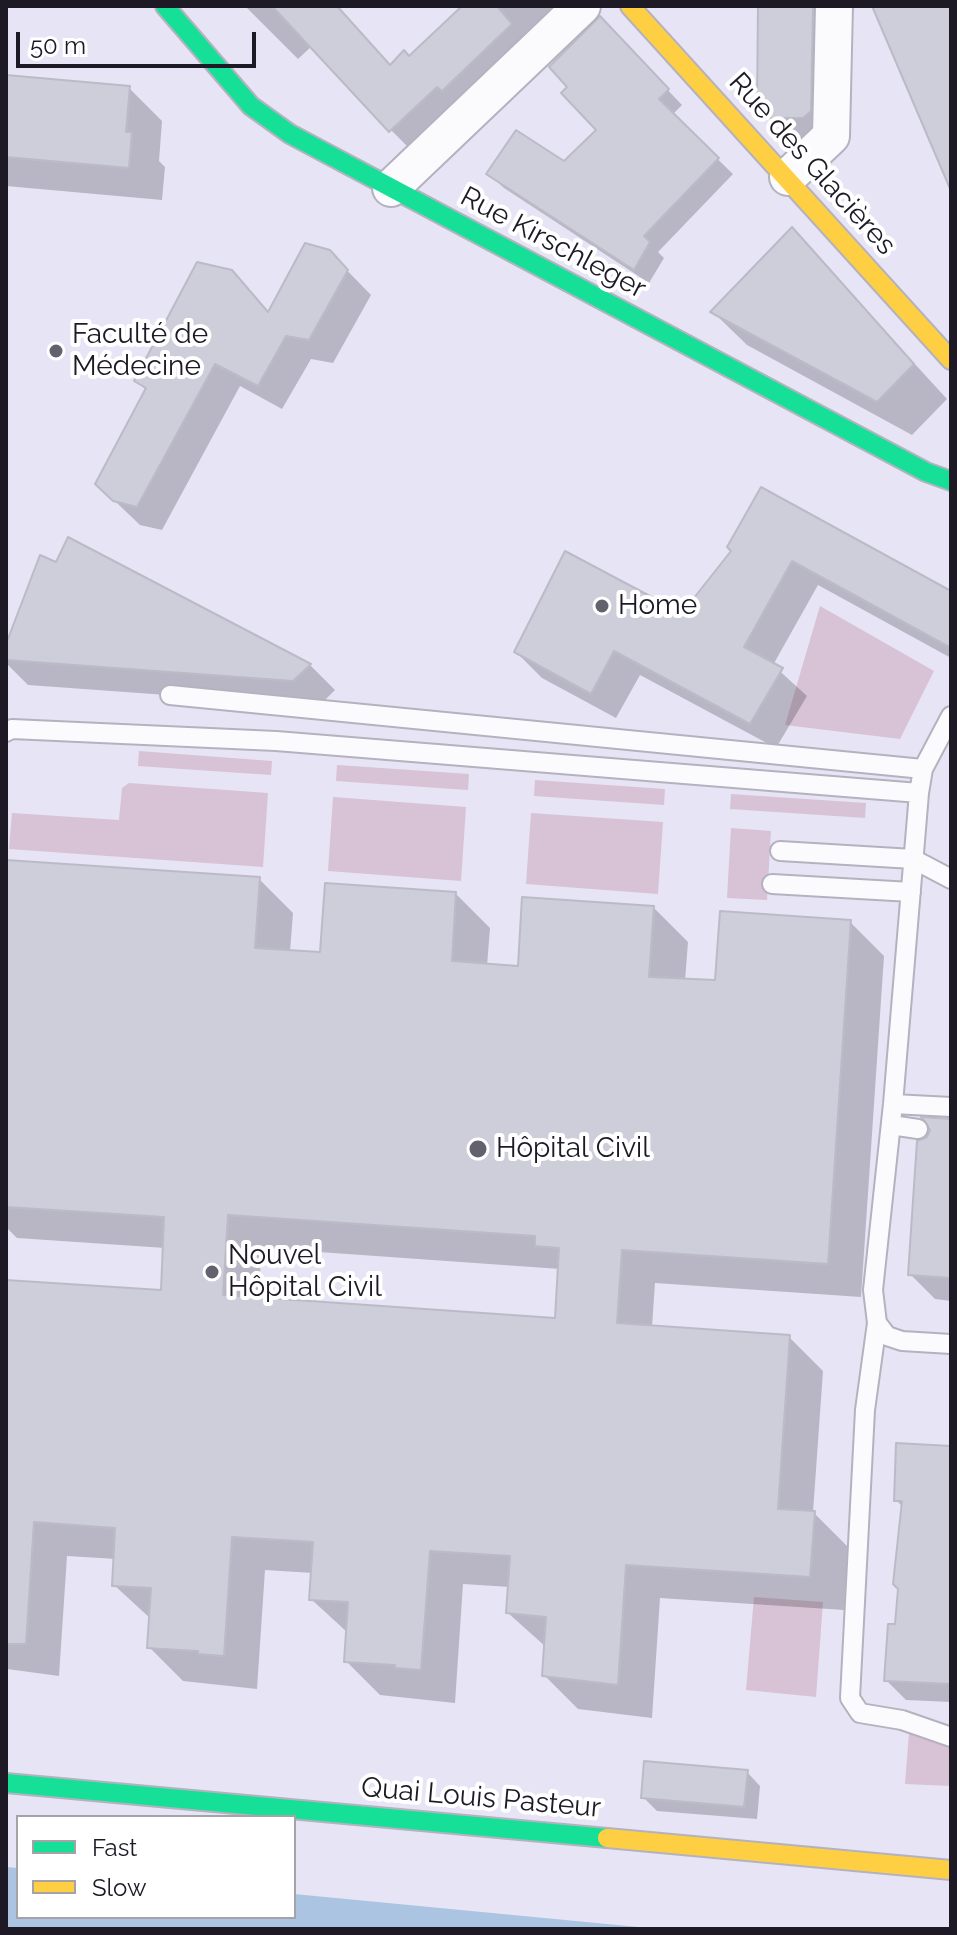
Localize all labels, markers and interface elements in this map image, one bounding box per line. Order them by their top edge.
scale bar [20,16,260,66]
text: 50 m [30,31,86,60]
street label: Rue des Glacières [722,66,902,262]
street label: Rue Kirschleger [455,180,651,306]
place label: Faculté de Médecine [72,318,208,384]
marker: Faculté de Médecine [47,342,65,360]
place label: Home [618,589,697,623]
marker: Home [593,597,611,615]
place label: Hôpital Civil [496,1132,650,1166]
marker: Hôpital Civil [467,1138,489,1160]
place label: Nouvel Hôpital Civil [228,1239,382,1305]
marker: Nouvel Hôpital Civil [203,1263,221,1281]
street label: Quai Louis Pasteur [360,1771,602,1825]
legend [16,1815,296,1919]
text: Fast [92,1833,137,1862]
text: Slow [92,1873,146,1902]

